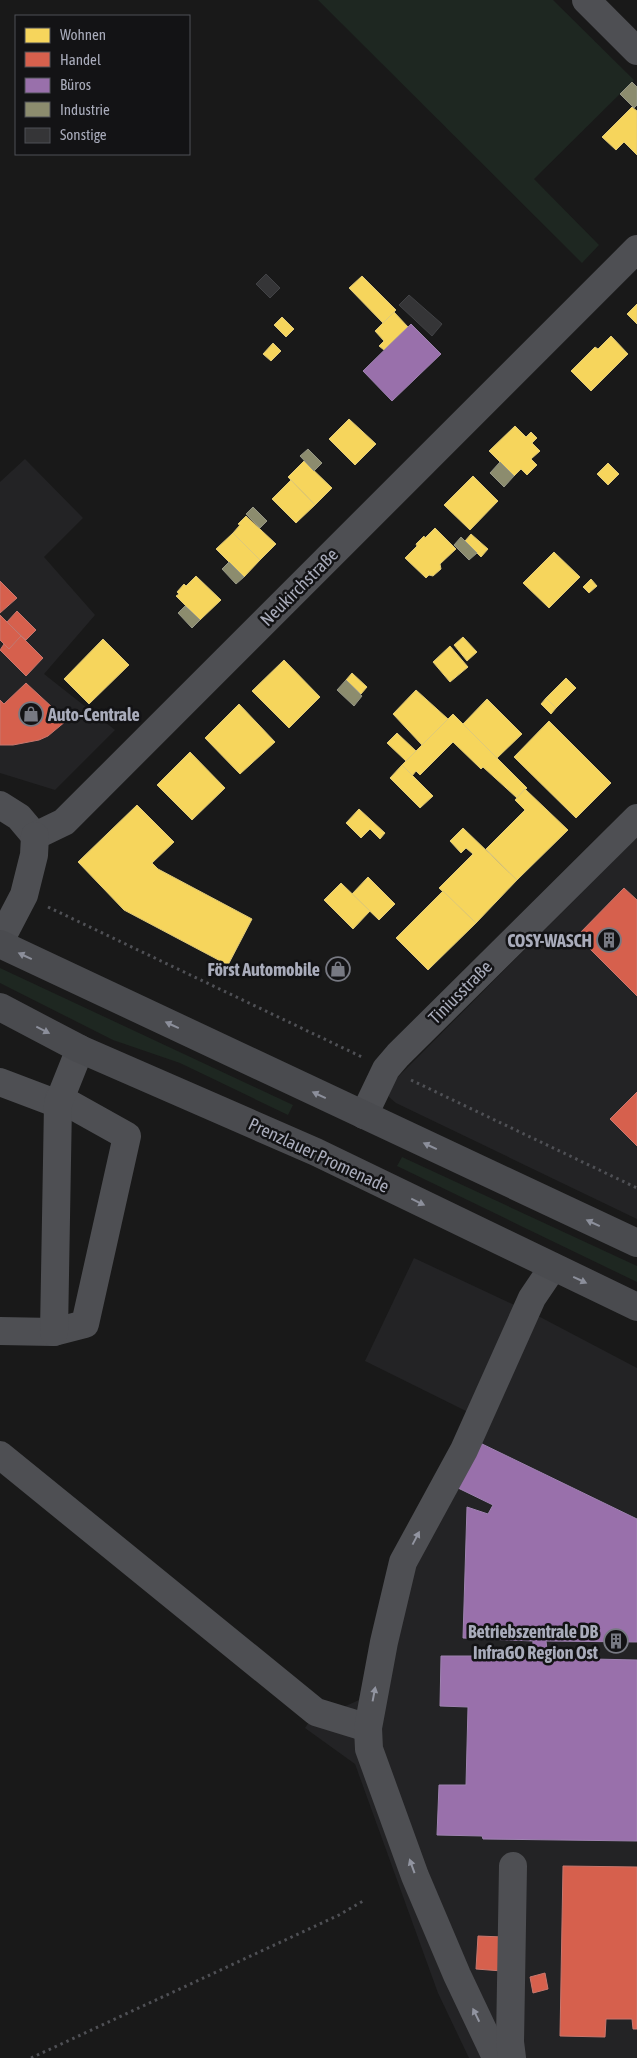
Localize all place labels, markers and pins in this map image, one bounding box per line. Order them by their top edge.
shop icon: Auto-Centrale [18,701,44,727]
place label: Auto-Centrale [47,704,140,725]
building icon: COSY-WASCH [596,927,622,953]
place label: COSY-WASCH [507,930,592,951]
shop icon: Först Automobile [325,956,351,982]
place label: Först Automobile [208,959,320,980]
place label: Betriebszentrale DB InfraGO Region Ost [468,1621,599,1663]
building icon: Betriebszentrale DB InfraGO Region Ost [603,1628,629,1654]

